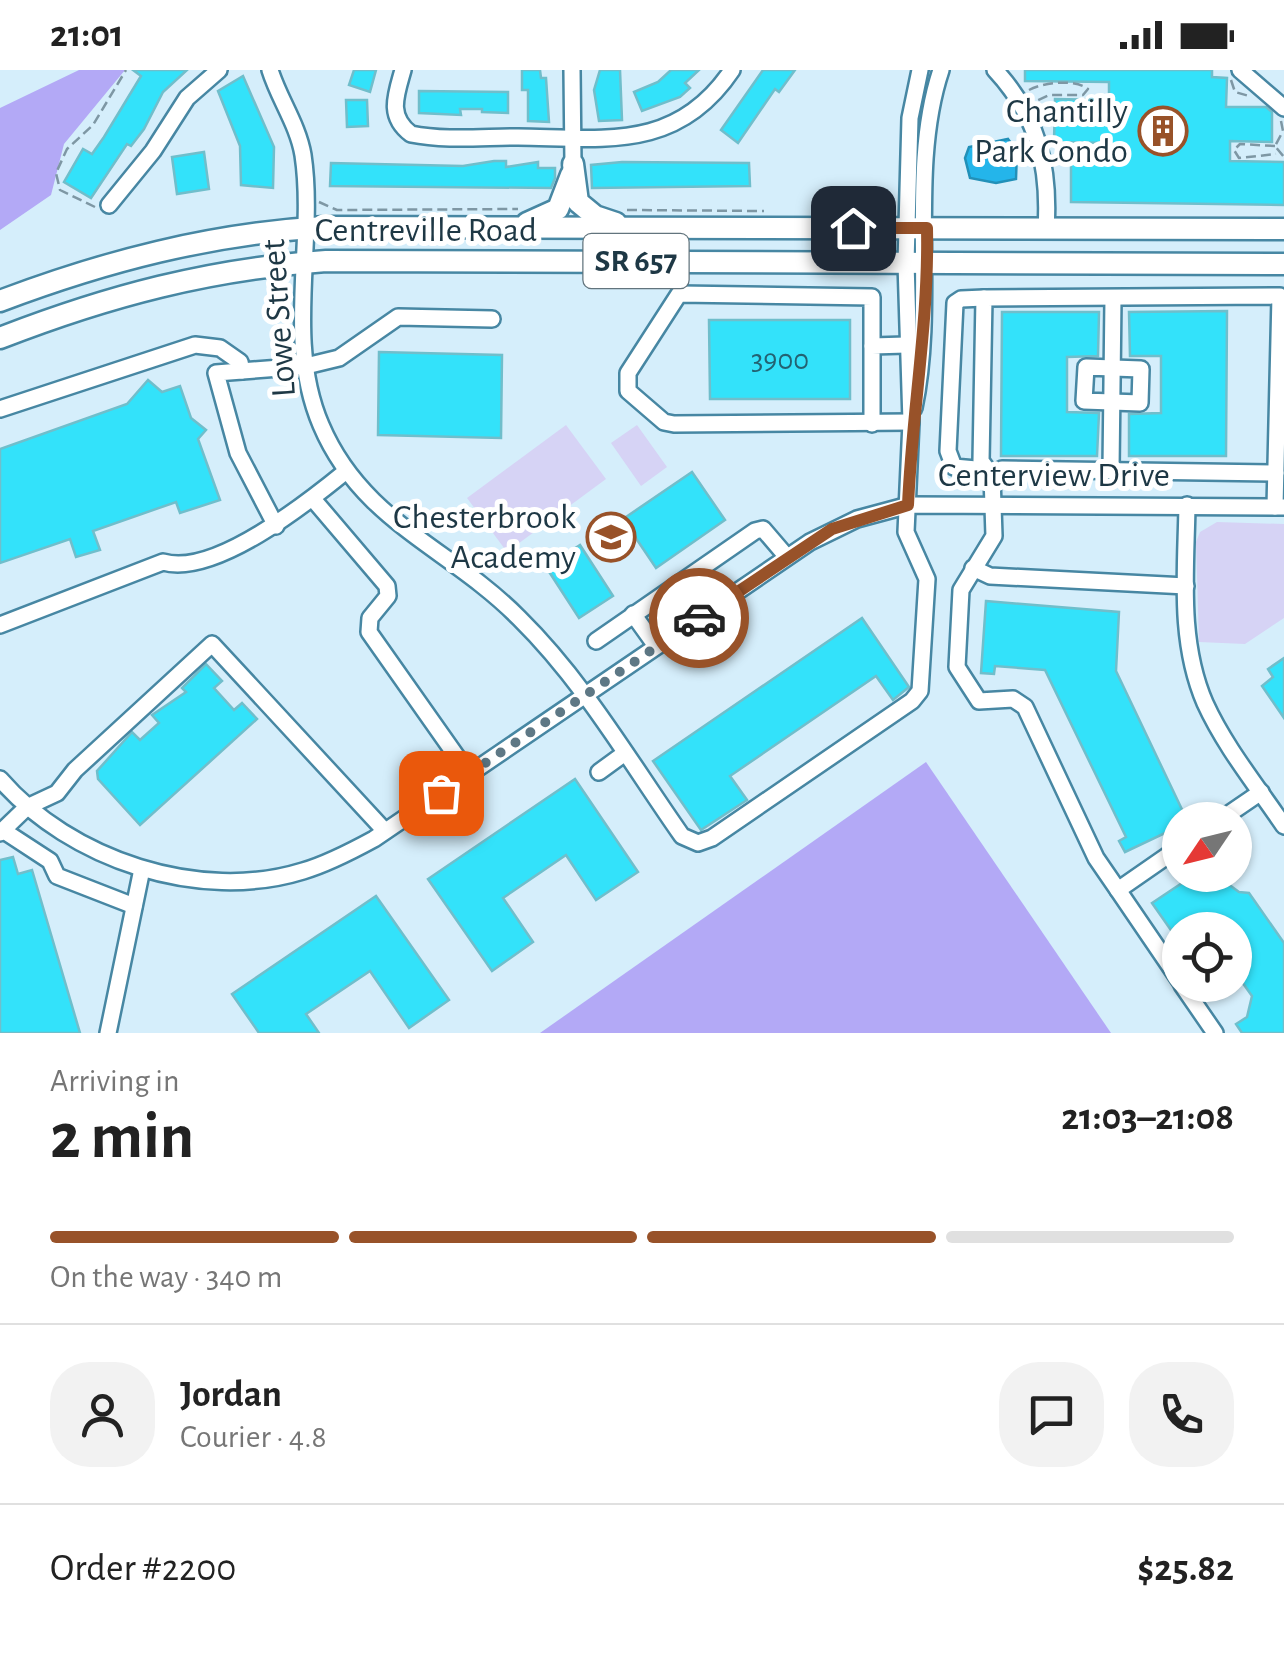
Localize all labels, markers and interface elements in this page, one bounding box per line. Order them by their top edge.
text: 21:01 [50,16,124,54]
place label: Chantilly Park Condo [974,94,1128,169]
building icon: Chantilly Park Condo [1137,105,1189,157]
pin [811,186,896,271]
icon: home [826,201,881,256]
street label: Centreville Road [315,213,537,248]
road number: SR 657 [584,234,688,288]
street label: Lowe Street [256,238,302,398]
house number: 3900 [751,345,809,375]
street label: Centerview Drive [938,458,1170,493]
place label: Chesterbrook Academy [393,500,576,575]
school or university icon: Chesterbrook Academy [585,511,637,563]
courier [649,568,749,668]
icon: car [672,591,727,646]
pin [399,751,484,836]
icon: bag [414,766,469,821]
north arrow [1162,802,1252,892]
map controls [1162,802,1252,1002]
button: locate [1162,912,1252,1002]
text: Arriving in [50,1065,179,1097]
text: 21:03–21:08 [1061,1099,1234,1137]
text: 2 min [50,1105,194,1170]
text: On the way · 340 m [50,1261,282,1293]
button: person [50,1362,155,1467]
button: chat [999,1362,1104,1467]
button: phone [1129,1362,1234,1467]
text: Jordan [180,1376,282,1414]
text: Courier · 4.8 [180,1421,327,1453]
text: Order #2200 [50,1550,236,1588]
text: $25.82 [1137,1550,1234,1588]

